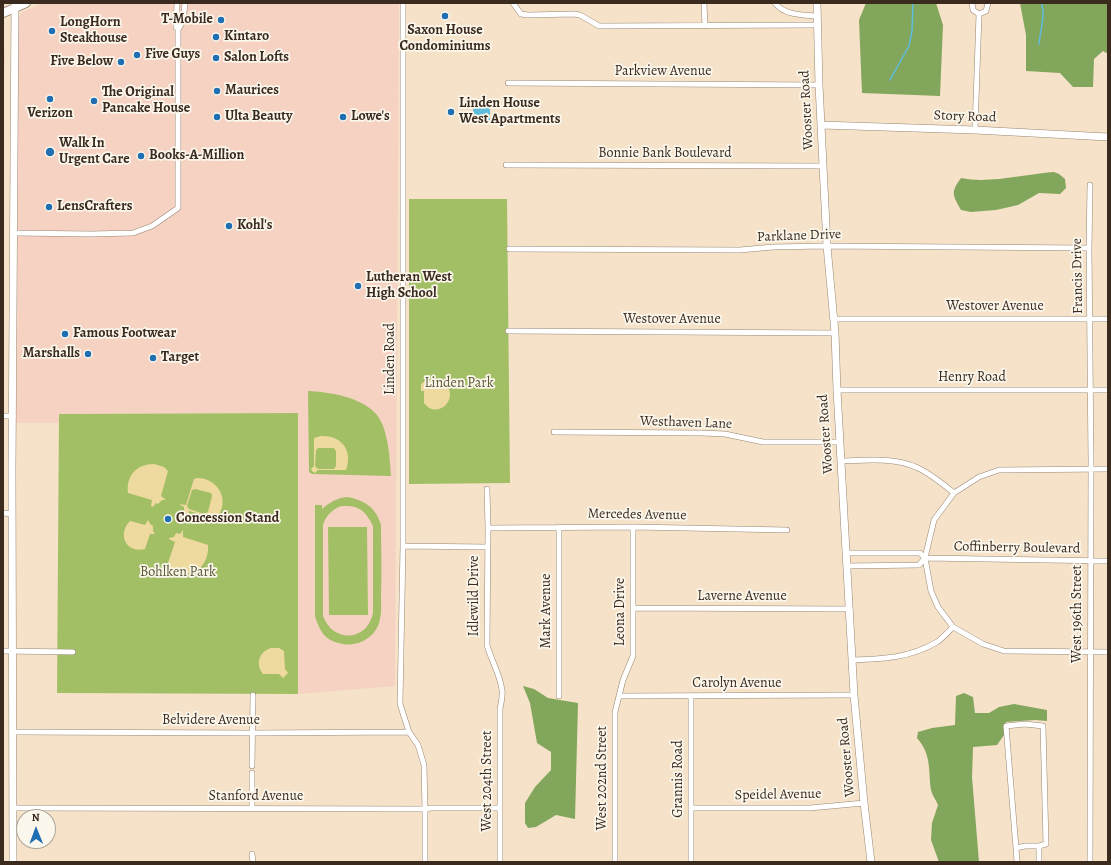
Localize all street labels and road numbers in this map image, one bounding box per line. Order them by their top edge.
street label: Parkview Avenue [614,64,712,80]
street label: Wooster Road [797,70,817,150]
street label: Story Road [933,108,997,126]
street label: Bonnie Bank Boulevard [598,146,732,162]
street label: Parklane Drive [757,226,841,246]
street label: Francis Drive [1069,238,1087,314]
street label: Westover Avenue [946,299,1044,315]
street label: Westover Avenue [623,312,721,328]
street label: Linden Road [383,323,399,395]
street label: Henry Road [938,370,1006,386]
street label: Wooster Road [815,394,837,474]
street label: Westhaven Lane [639,413,733,433]
street label: Mercedes Avenue [587,506,687,524]
street label: Coffinberry Boulevard [954,538,1080,558]
street label: Idlewild Drive [467,556,483,636]
street label: West 196th Street [1070,565,1086,663]
street label: Mark Avenue [539,573,555,649]
street label: Leona Drive [613,578,629,646]
street label: Laverne Avenue [697,589,787,605]
street label: Carolyn Avenue [692,676,782,692]
street label: Belvidere Avenue [162,713,260,729]
street label: Wooster Road [835,717,859,797]
street label: West 202nd Street [595,726,611,830]
street label: West 204th Street [480,730,496,832]
street label: Grannis Road [671,740,687,818]
street label: Speidel Avenue [735,786,821,804]
street label: Stanford Avenue [209,789,303,805]

